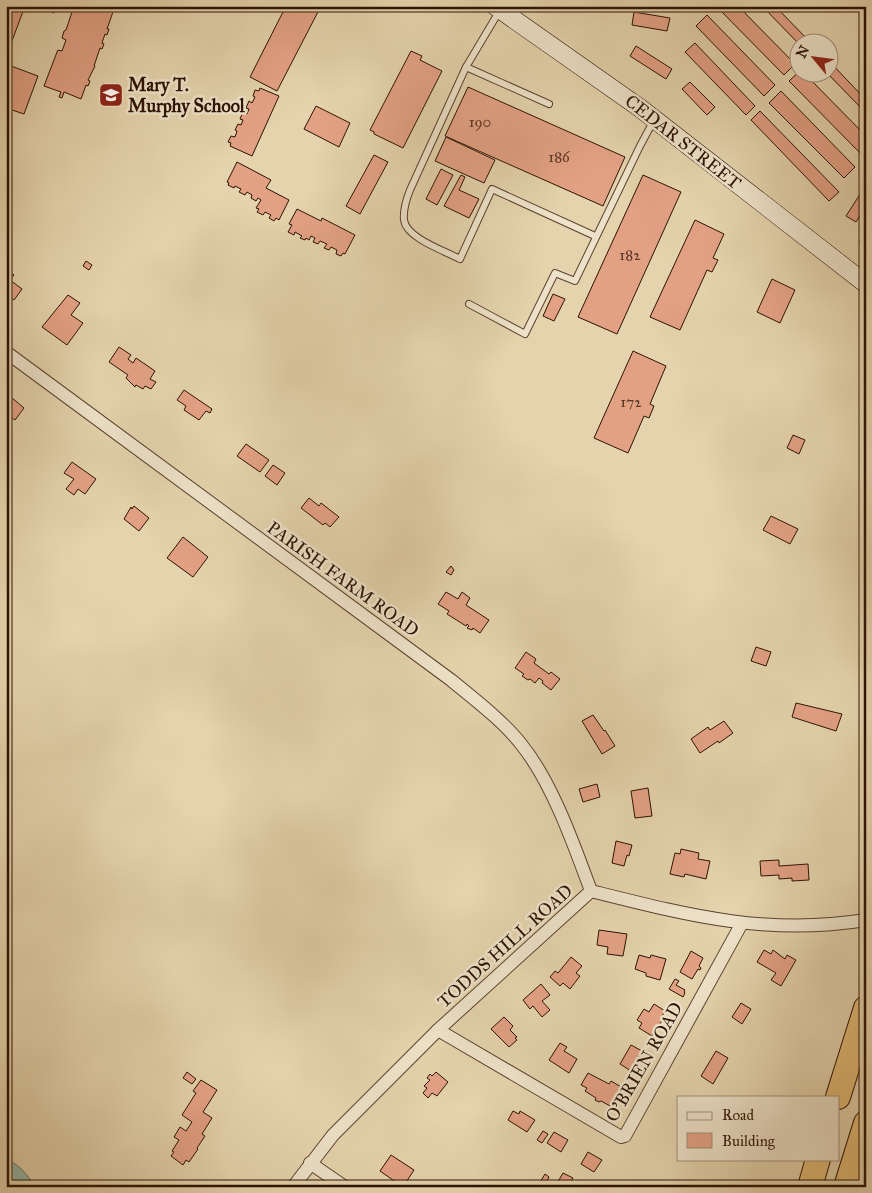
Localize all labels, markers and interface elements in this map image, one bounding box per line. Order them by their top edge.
north arrow [790,32,840,82]
text: N [793,43,813,61]
place label: Mary T. Murphy School [128,74,246,118]
school or university icon: Mary T. Murphy School [98,82,124,108]
street label: CEDAR STREET [621,90,745,194]
house number: 190 [469,113,491,131]
house number: 186 [548,148,571,166]
house number: 182 [619,246,641,264]
house number: 172 [620,393,642,411]
street label: PARISH FARM ROAD [263,517,423,641]
street label: TODDS HILL ROAD [433,880,577,1012]
street label: O'BRIEN ROAD [601,998,687,1126]
legend [677,1096,840,1160]
text: Road [722,1106,754,1124]
text: Building [722,1132,776,1150]

